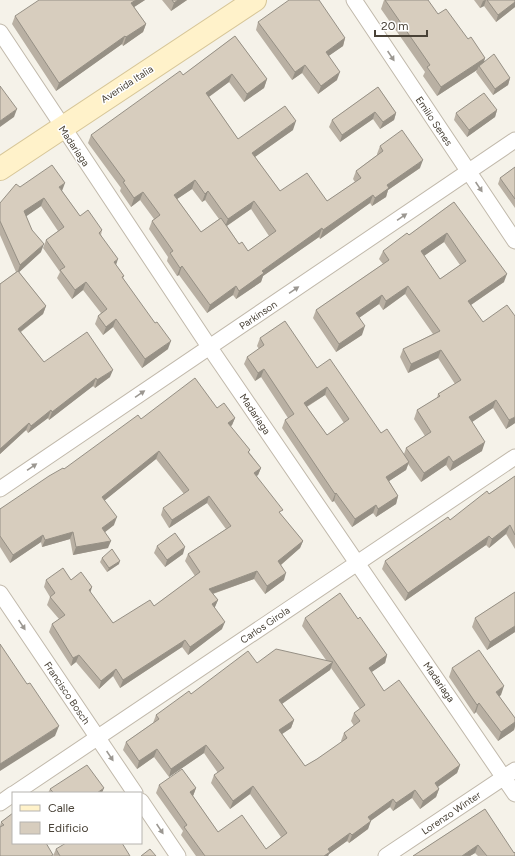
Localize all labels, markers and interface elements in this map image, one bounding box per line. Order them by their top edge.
scale bar [375,12,427,38]
text: 20 m [381,19,409,33]
one-way arrow [387,50,395,61]
street label: Avenida Italia [98,62,156,106]
street label: Emilio Senes [413,94,455,148]
street label: Madariaga [56,123,92,169]
one-way arrow [475,182,483,192]
one-way arrow [397,213,407,221]
one-way arrow [289,286,300,294]
street label: Parkinson [237,297,280,332]
one-way arrow [135,391,146,398]
street label: Madariaga [237,391,273,437]
one-way arrow [27,463,38,471]
street label: Carlos Girola [238,604,292,646]
one-way arrow [18,620,26,630]
street label: Francisco Bosch [41,659,93,727]
street label: Madariaga [420,659,458,705]
one-way arrow [106,751,114,761]
street label: Lorenzo Winter [419,788,484,838]
legend [12,792,142,844]
text: Calle [48,801,75,815]
text: Edificio [48,821,88,835]
one-way arrow [156,824,164,834]

